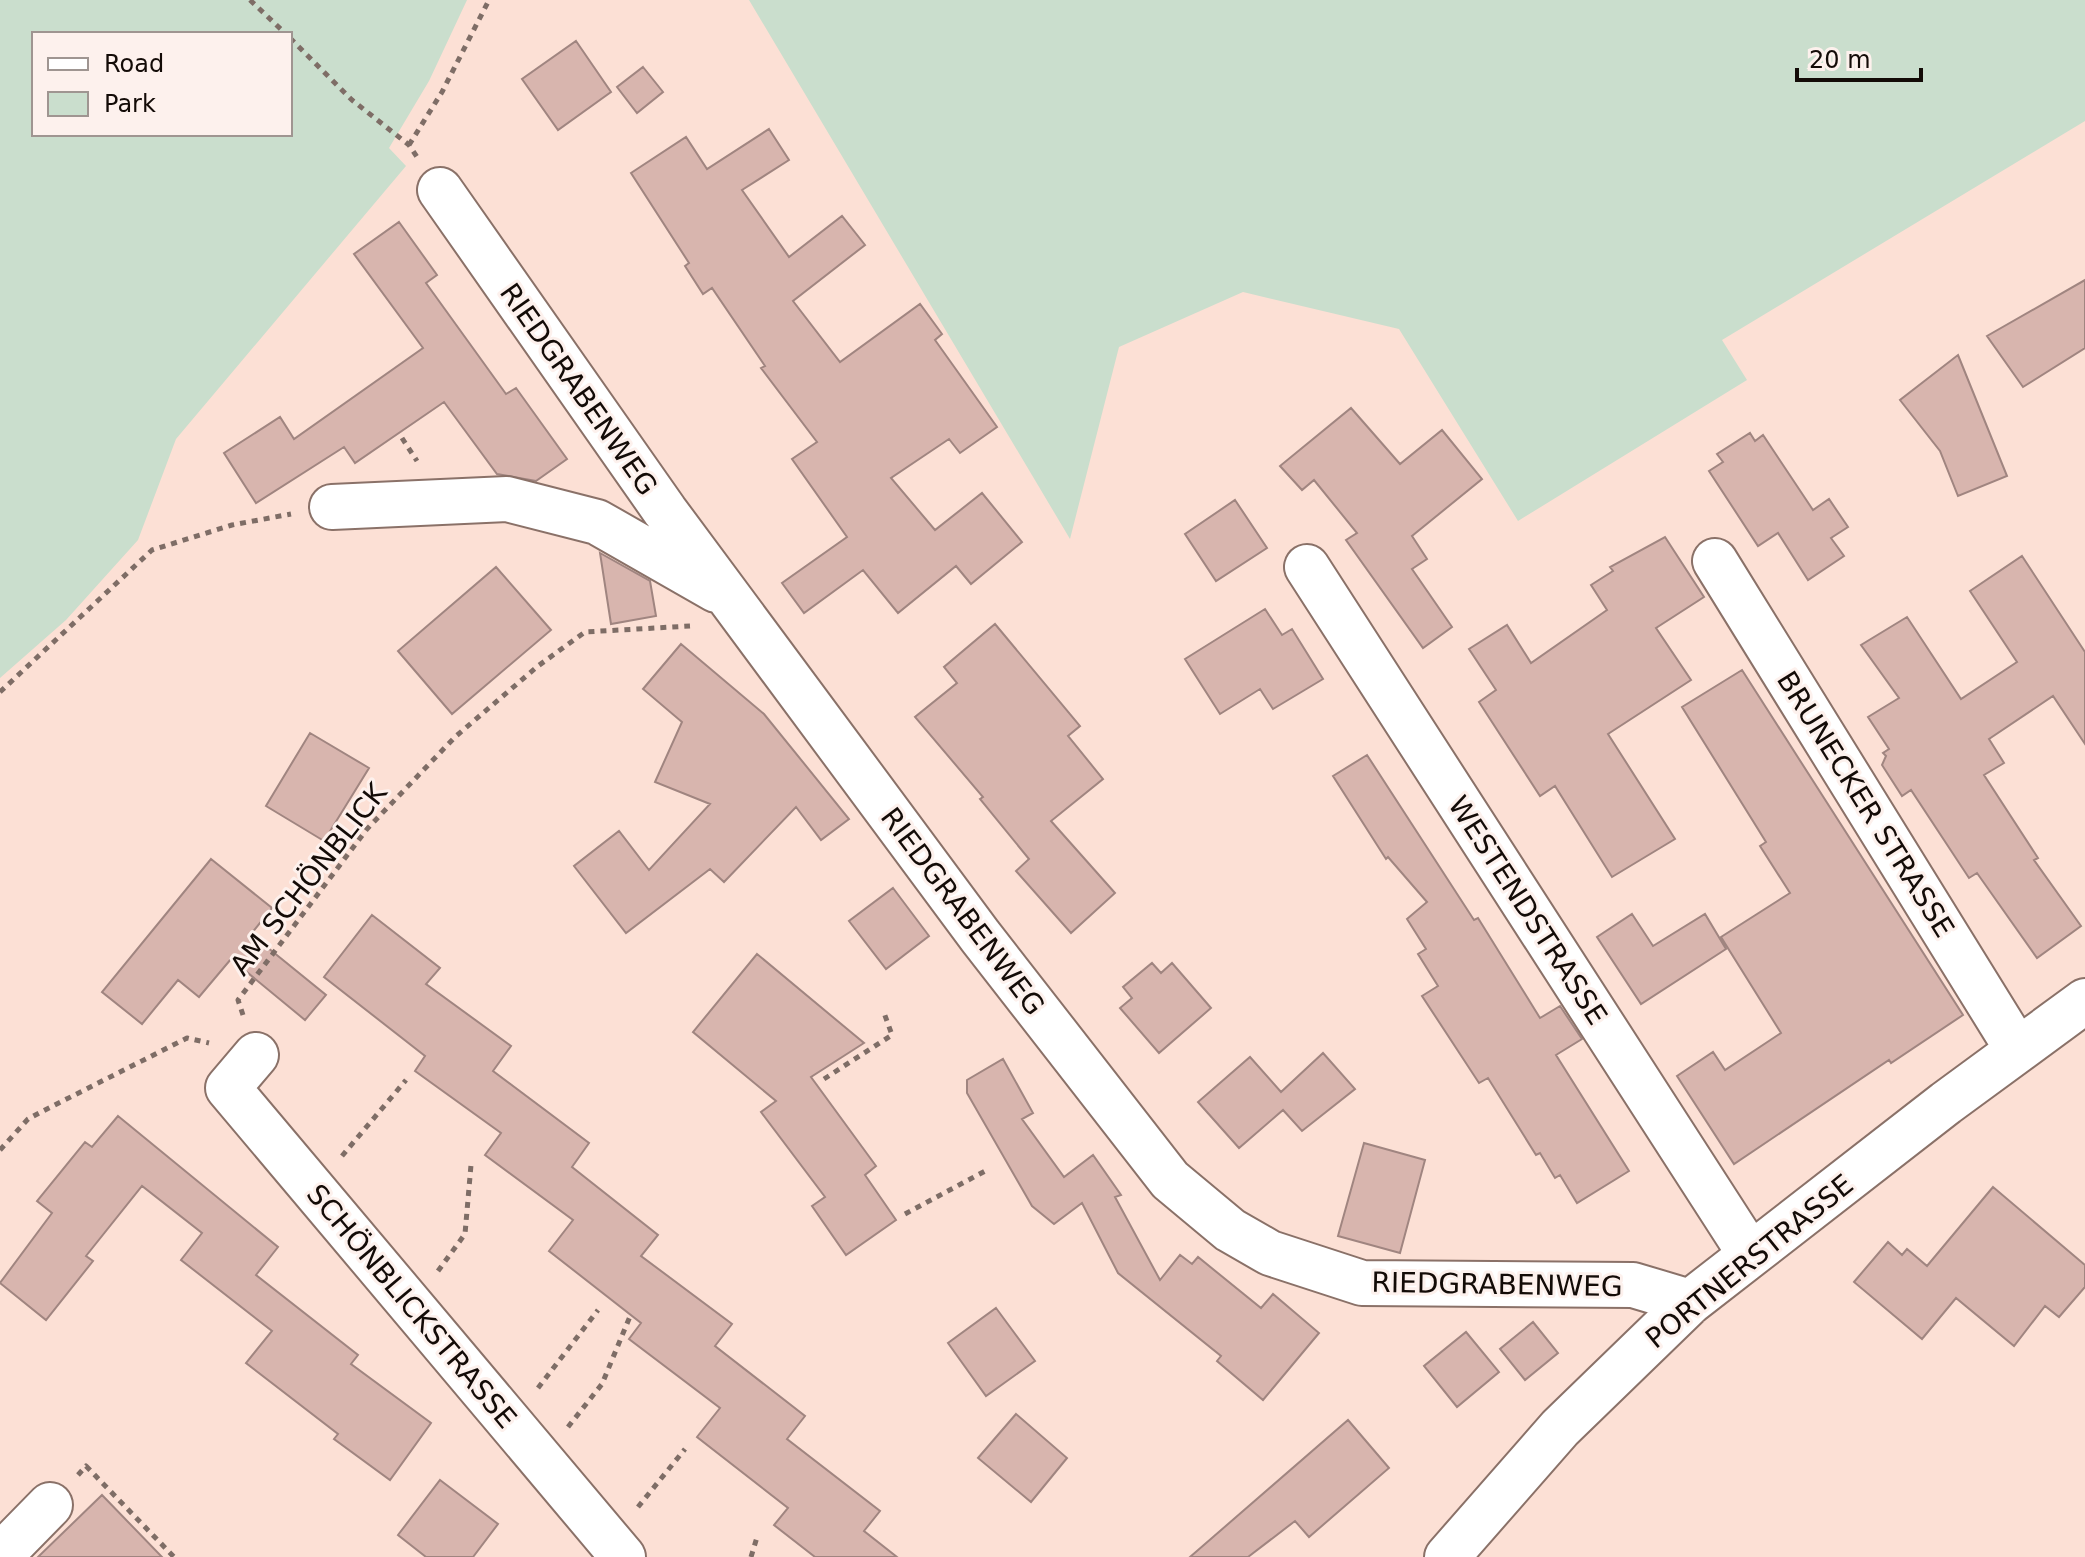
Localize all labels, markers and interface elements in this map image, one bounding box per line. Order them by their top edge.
legend [32,32,292,136]
scale bar [1797,32,1921,82]
text: 20 m [1809,46,1871,74]
text: Road [104,50,164,78]
text: Park [104,90,156,118]
street label: RIEDGRABENWEG [493,277,664,502]
street label: BRUNECKER STRASSE [1770,665,1961,943]
street label: AM SCHÖNBLICK [222,776,394,982]
street label: WESTENDSTRASSE [1441,790,1614,1031]
street label: RIEDGRABENWEG [874,801,1051,1021]
street label: PORTNERSTRASSE [1639,1168,1860,1355]
street label: SCHÖNBLICKSTRASSE [300,1177,524,1435]
street label: RIEDGRABENWEG [1371,1266,1623,1303]

